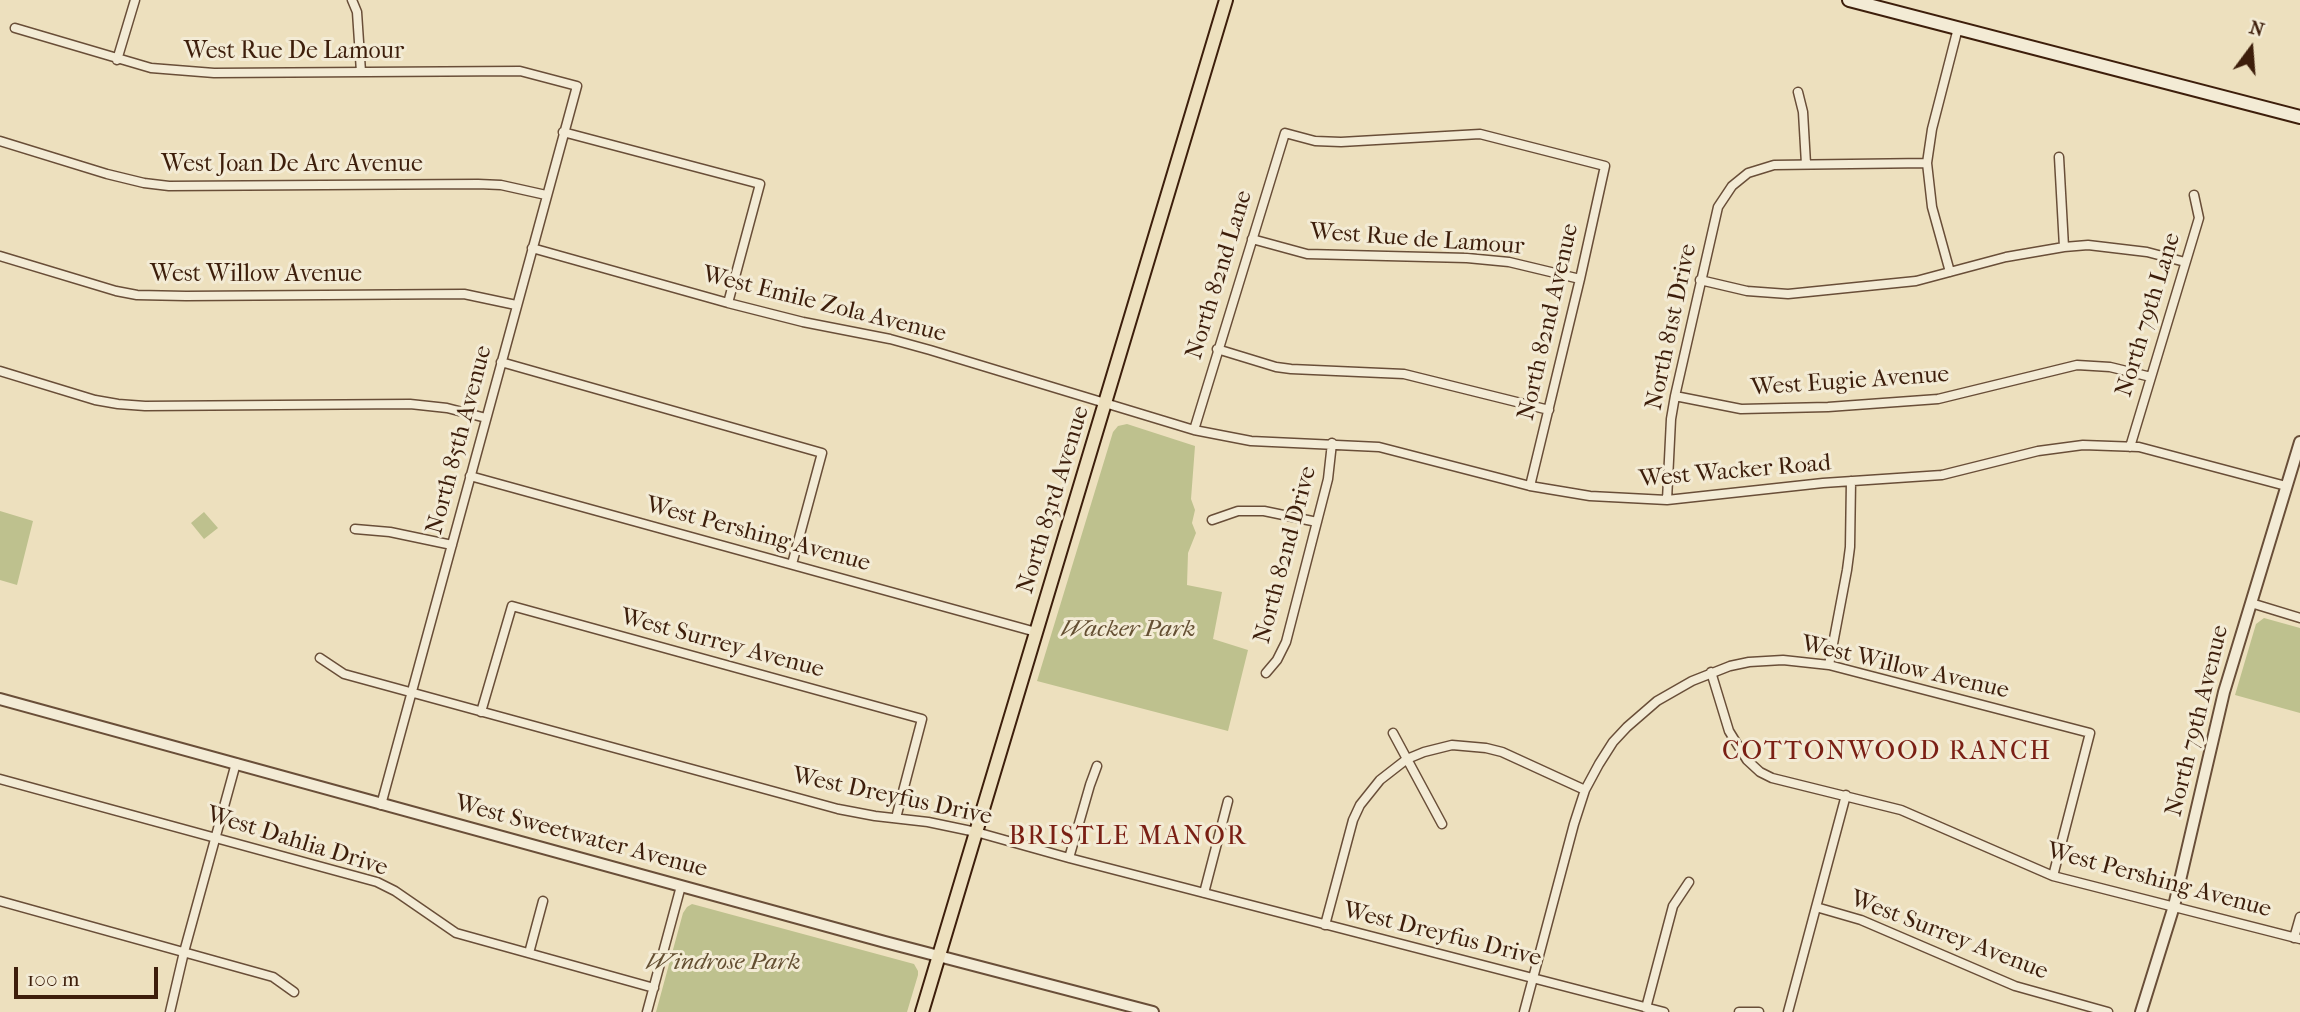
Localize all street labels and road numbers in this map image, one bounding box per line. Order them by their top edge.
street label: West Rue De Lamour [184,38,404,66]
street label: West Joan De Arc Avenue [161,151,423,179]
street label: North 82nd Lane [1181,187,1259,363]
street label: West Rue de Lamour [1309,218,1525,262]
street label: North 82nd Avenue [1512,221,1586,423]
street label: North 79th Lane [2110,230,2188,400]
street label: North 81st Drive [1640,241,1704,413]
street label: West Willow Avenue [150,261,362,289]
street label: West Emile Zola Avenue [699,261,949,349]
street label: North 85th Avenue [421,342,499,538]
street label: West Eugie Avenue [1750,361,1950,403]
street label: North 83rd Avenue [1012,403,1096,597]
street label: West Wacker Road [1638,449,1832,495]
street label: North 82nd Drive [1248,463,1324,647]
street label: West Pershing Avenue [643,491,873,579]
street label: West Surrey Avenue [617,603,827,685]
street label: North 79th Avenue [2160,622,2236,820]
street label: West Willow Avenue [1798,630,2012,706]
street label: West Dreyfus Drive [790,762,994,832]
street label: West Sweetwater Avenue [452,789,710,885]
street label: West Dahlia Drive [203,801,391,883]
street label: West Pershing Avenue [2044,837,2274,925]
street label: West Surrey Avenue [1846,885,2052,987]
street label: West Dreyfus Drive [1340,896,1544,974]

